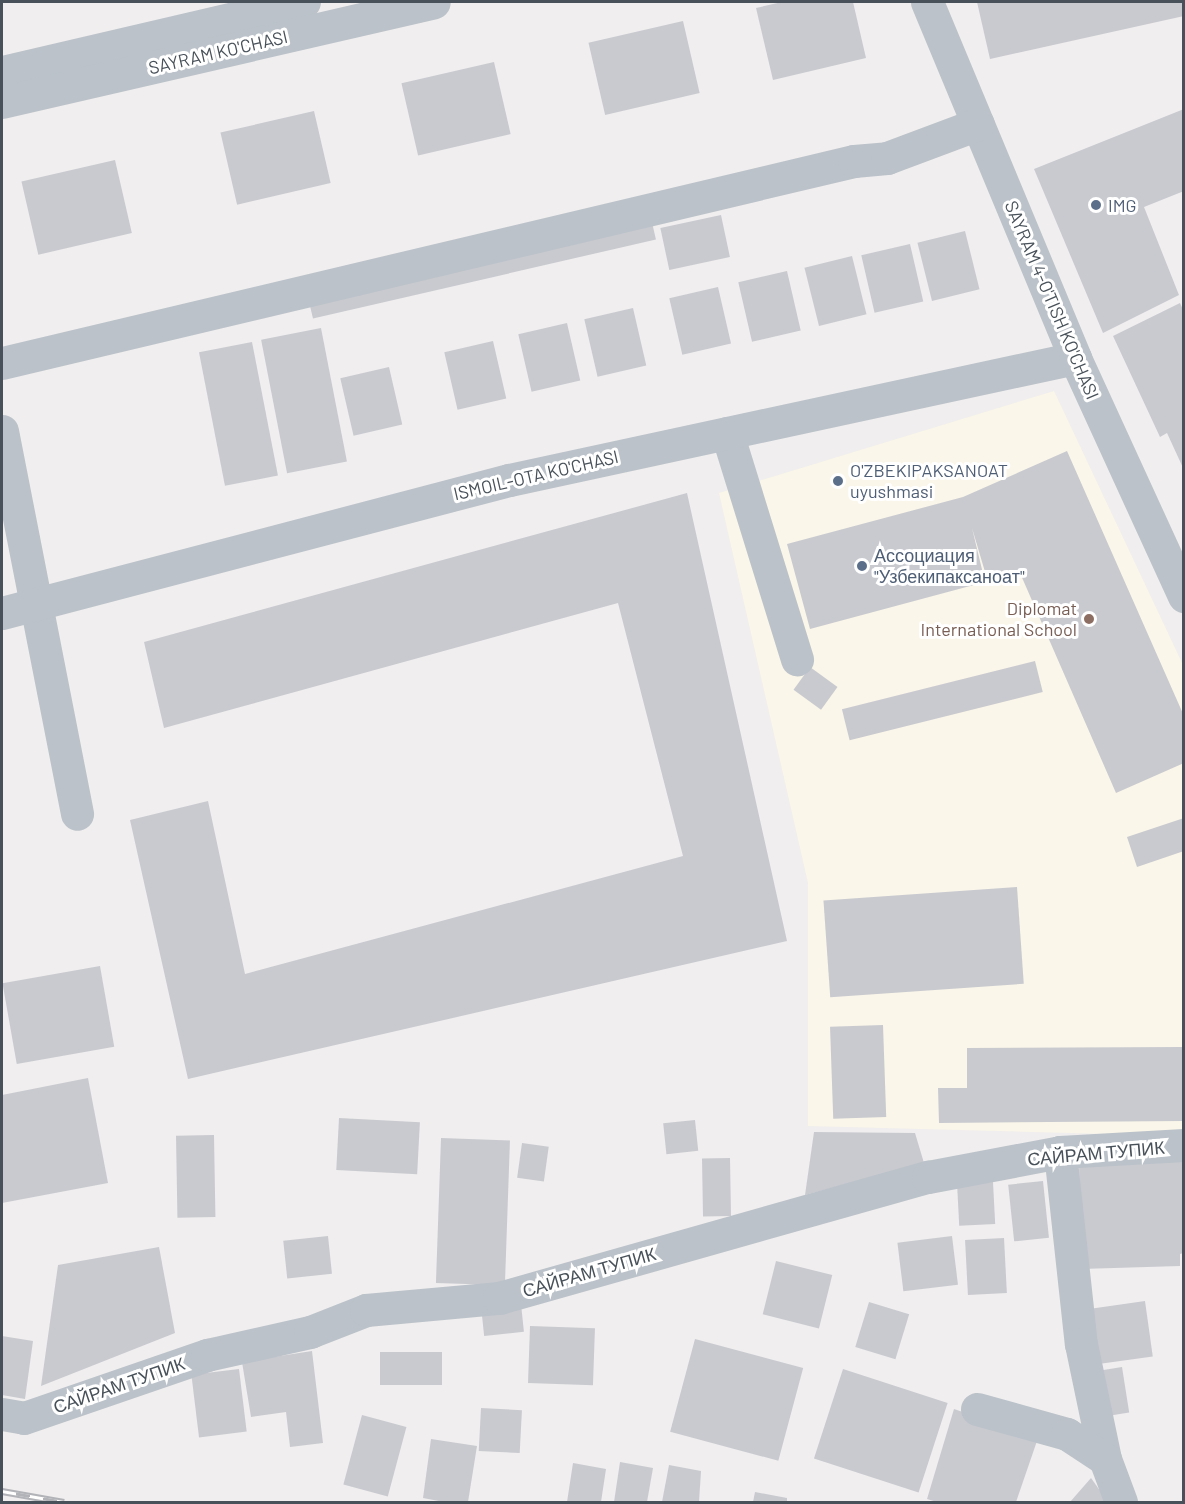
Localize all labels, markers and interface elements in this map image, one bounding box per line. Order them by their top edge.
street label: SAYRAM KO'CHASI [146,25,290,79]
place label: IMG [1108,194,1137,216]
street label: SAYRAM 4-O'TISH KO'CHASI [1000,198,1104,402]
marker: IMG [1089,198,1103,212]
street label: ISMOIL-OTA KO'CHASI [451,446,621,504]
place label: O'ZBEKIPAKSANOAT uyushmasi [850,460,1008,502]
marker: O'ZBEKIPAKSANOAT uyushmasi [831,474,845,488]
place label: Ассоциация "Узбекипаксаноат" [874,545,1025,588]
marker: Ассоциация "Узбекипаксаноат" [855,559,869,573]
place label: Diplomat International School [921,598,1077,640]
marker: Diplomat International School [1082,612,1096,626]
street label: САЙРАМ ТУПИК [1026,1136,1166,1170]
street label: САЙРАМ ТУПИК [520,1243,658,1301]
street label: САЙРАМ ТУПИК [50,1352,188,1418]

